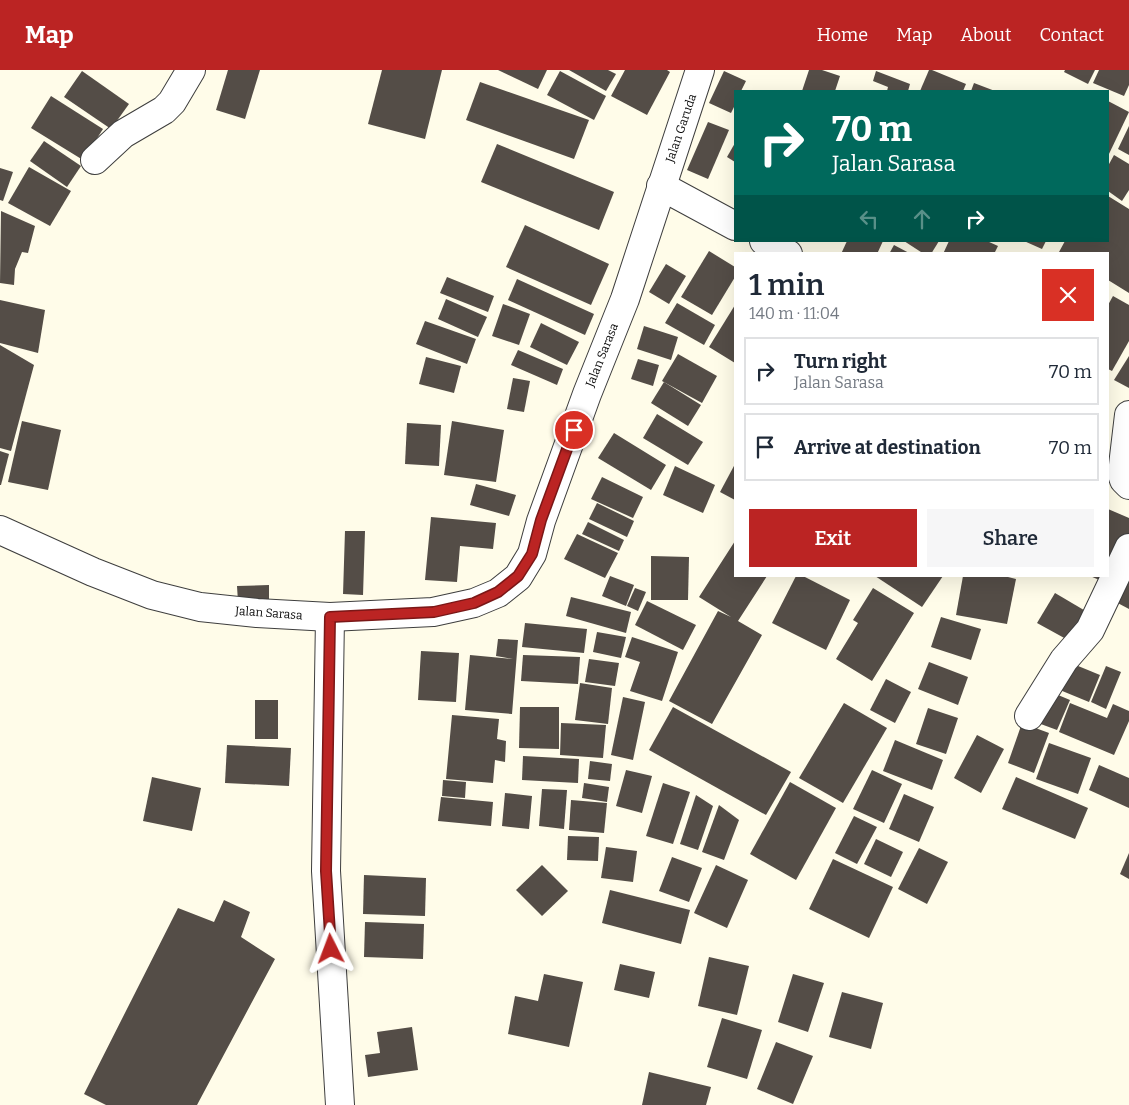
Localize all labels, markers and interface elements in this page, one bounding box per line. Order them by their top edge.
text: Map [25,21,74,49]
text: Home [817,24,868,46]
text: Map [896,24,932,46]
text: About [960,24,1011,46]
text: Contact [1039,24,1104,46]
street label: Jalan Garuda [662,91,699,165]
text: 70 m [832,108,912,150]
icon: right [749,110,814,175]
text: Jalan Sarasa [832,150,956,177]
icon: left [855,205,883,233]
icon: ahead [908,205,936,233]
icon: right [961,205,989,233]
text: 1 min [749,267,824,303]
button: close [1042,269,1094,321]
text: 140 m · 11:04 [749,304,839,323]
street label: Jalan Sarasa [583,321,621,390]
text: Turn right [794,350,887,373]
icon: right [751,357,779,385]
text: 70 m [1049,360,1092,383]
text: Jalan Sarasa [794,373,884,392]
pin [553,409,595,451]
icon: arrive [560,416,588,444]
icon: arrive [751,433,779,461]
text: Arrive at destination [794,436,981,459]
text: 70 m [1049,436,1092,459]
button: Exit [749,509,917,567]
button: Share [927,509,1094,567]
street label: Jalan Sarasa [234,604,304,622]
position arrow [304,922,356,974]

